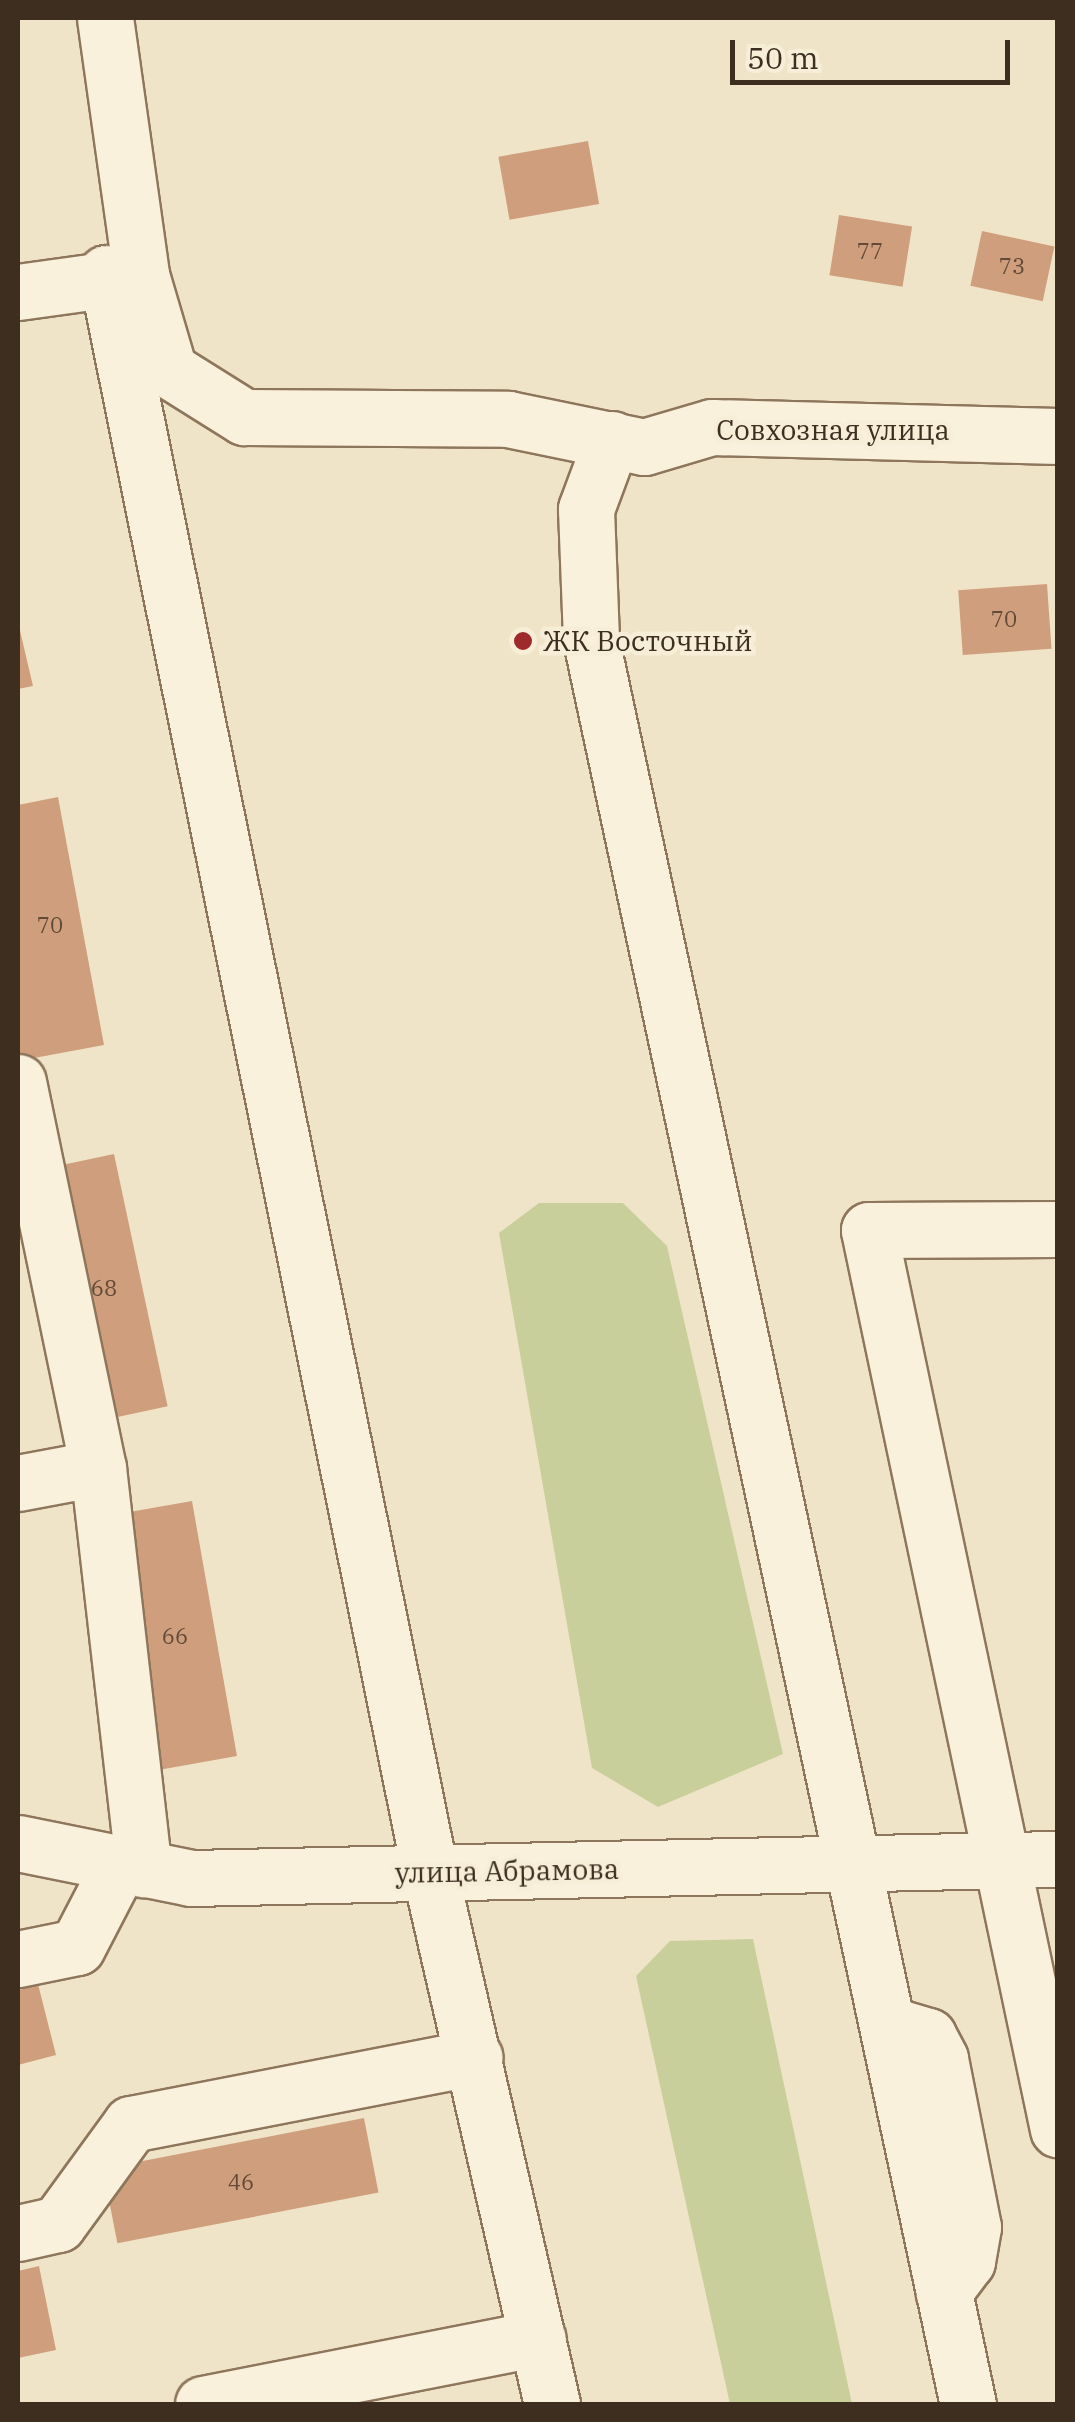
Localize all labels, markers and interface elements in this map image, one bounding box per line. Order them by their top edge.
scale bar [735,20,1015,82]
text: 50 m [747,38,819,77]
house number: 77 [857,238,883,264]
house number: 73 [999,253,1025,279]
street label: Совхозная улица [716,413,950,447]
house number: 70 [991,606,1017,632]
place label: ЖК Восточный [543,624,753,658]
marker: ЖК Восточный [512,630,534,652]
house number: 70 [37,912,63,938]
house number: 68 [91,1275,117,1301]
house number: 66 [162,1623,188,1649]
street label: улица Абрамова [395,1852,619,1890]
house number: 46 [228,2169,254,2195]

